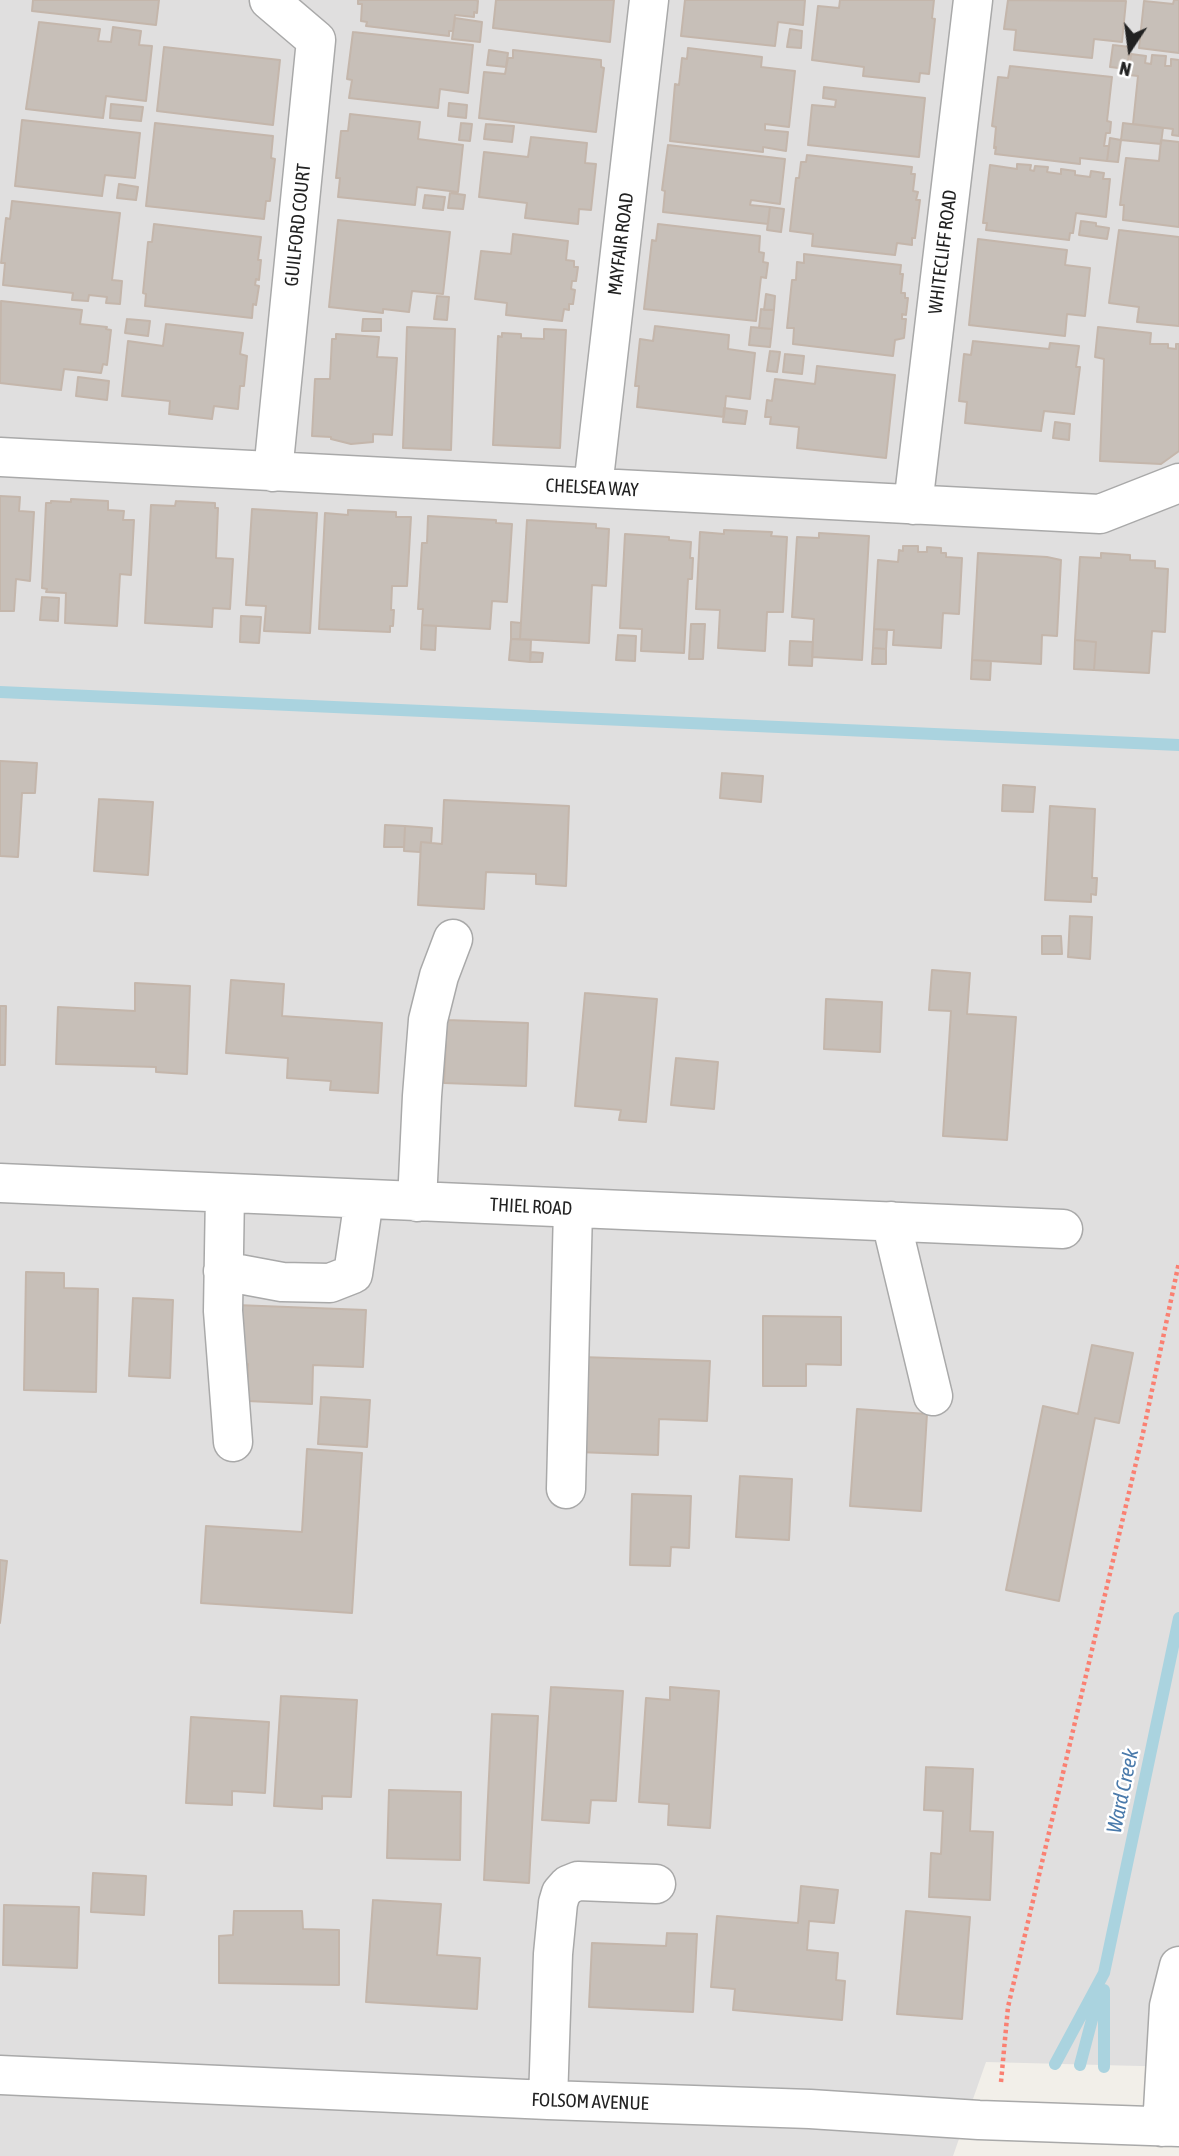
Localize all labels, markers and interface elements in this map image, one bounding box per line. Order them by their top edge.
north arrow [1095,14,1165,84]
text: N [1117,57,1133,81]
street label: GUILFORD COURT [280,163,316,287]
street label: WHITECLIFF ROAD [924,189,962,315]
street label: MAYFAIR ROAD [603,191,639,297]
street label: CHELSEA WAY [545,474,639,502]
street label: THIEL ROAD [489,1193,573,1221]
water label: Ward Creek [1102,1746,1144,1836]
street label: FOLSOM AVENUE [531,2089,649,2115]

